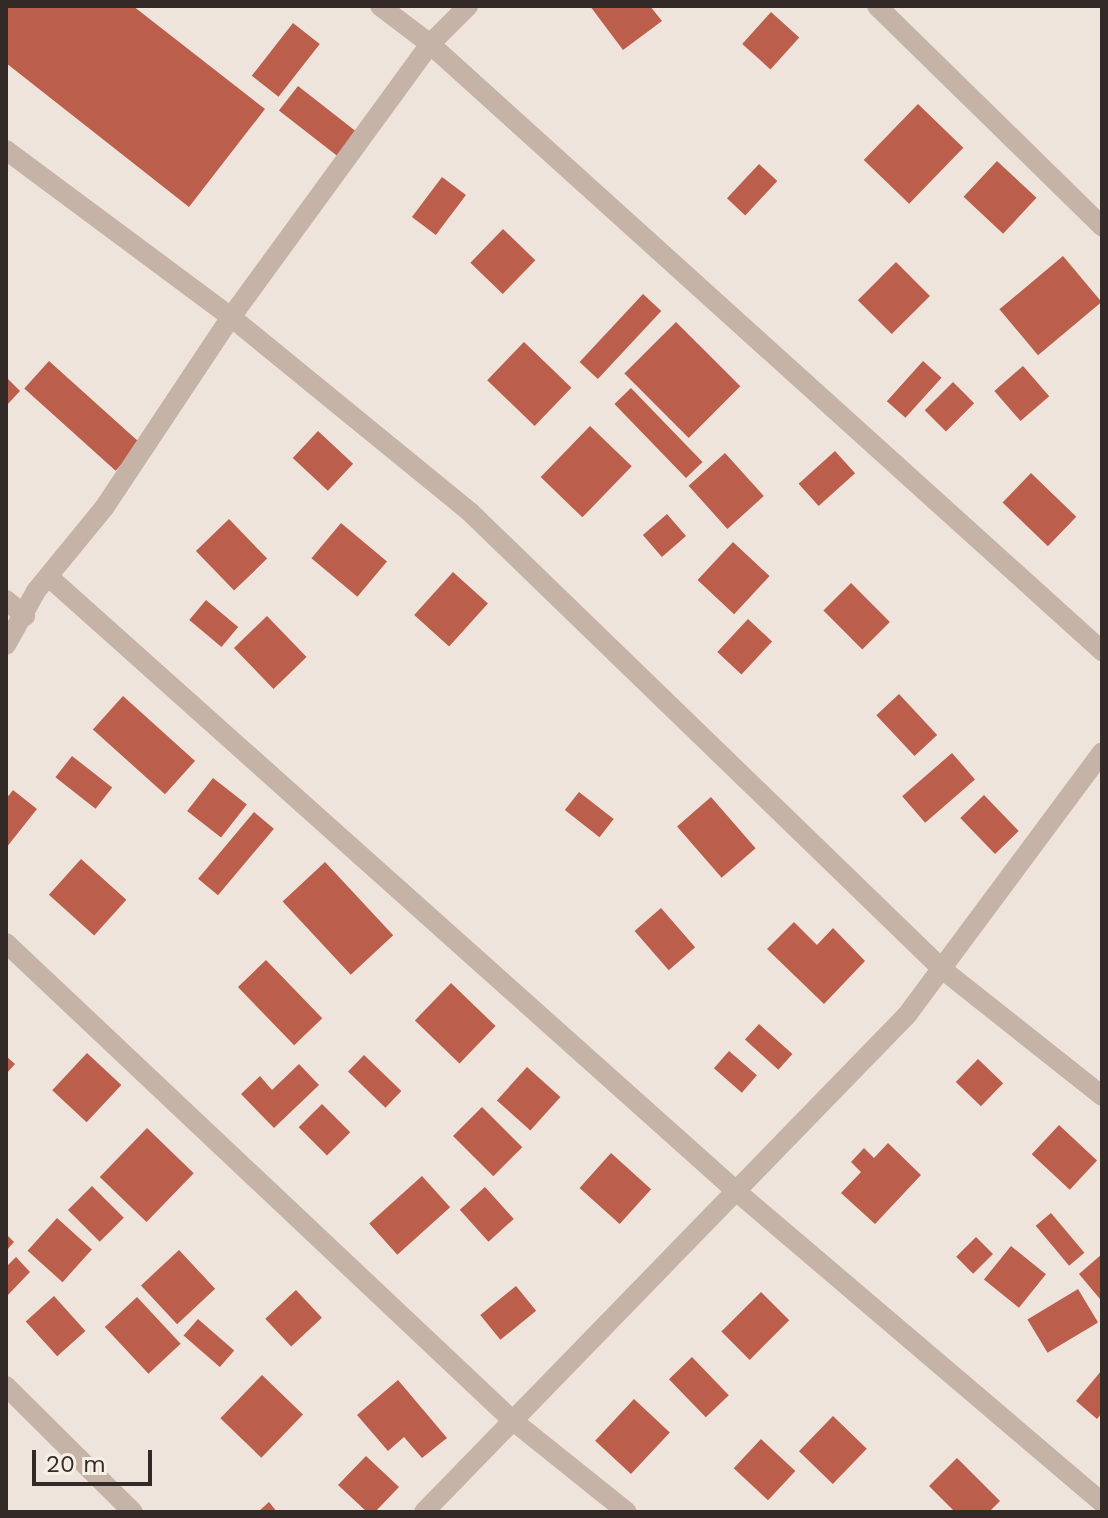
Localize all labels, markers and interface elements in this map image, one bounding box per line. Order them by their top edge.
scale bar [36,1434,156,1484]
text: 20 m [46,1450,106,1478]

